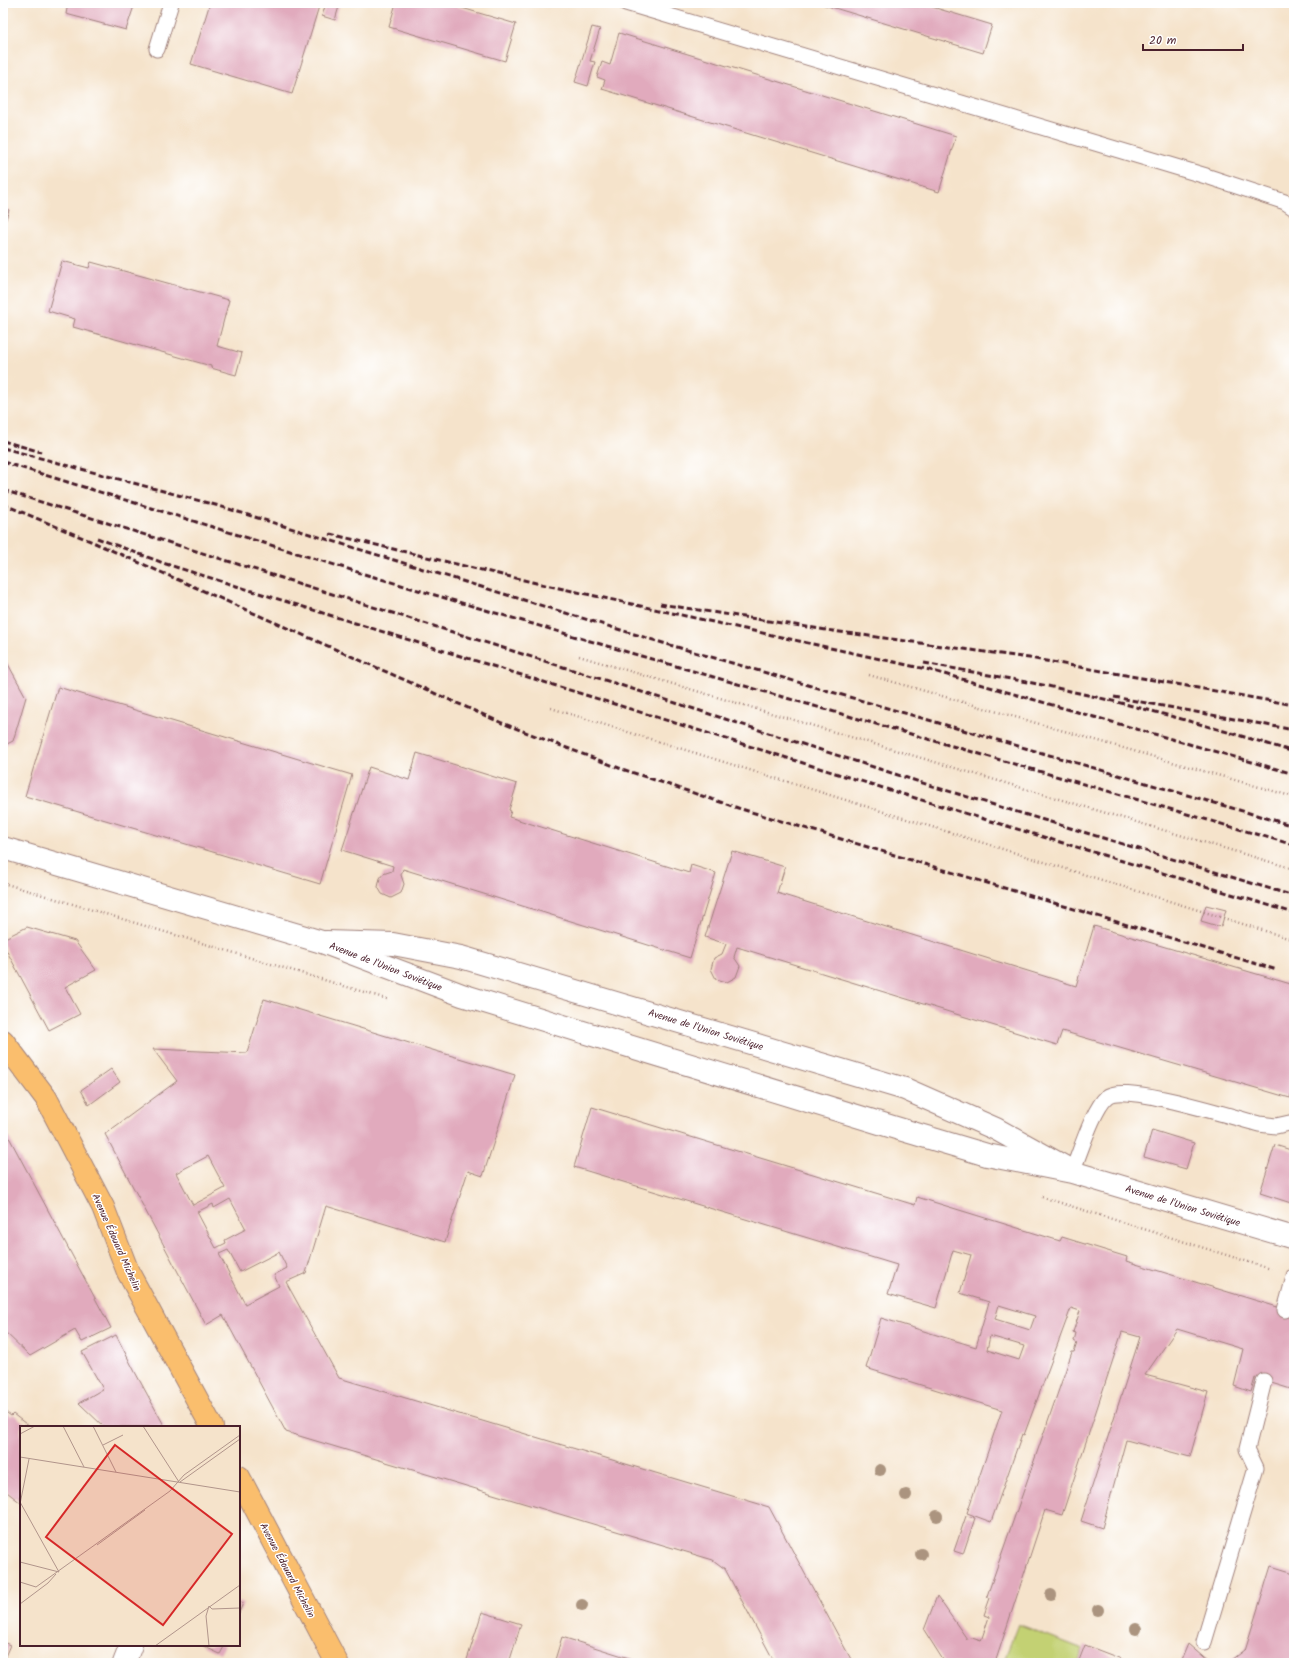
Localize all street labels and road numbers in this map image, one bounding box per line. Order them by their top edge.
street label: Avenue de l'Union Soviétique [327,938,445,996]
street label: Avenue de l'Union Soviétique [646,1005,766,1055]
street label: Avenue de l'Union Soviétique [1123,1181,1243,1231]
street label: Avenue Édouard Michelin [87,1191,145,1294]
street label: Avenue Édouard Michelin [255,1520,319,1621]

